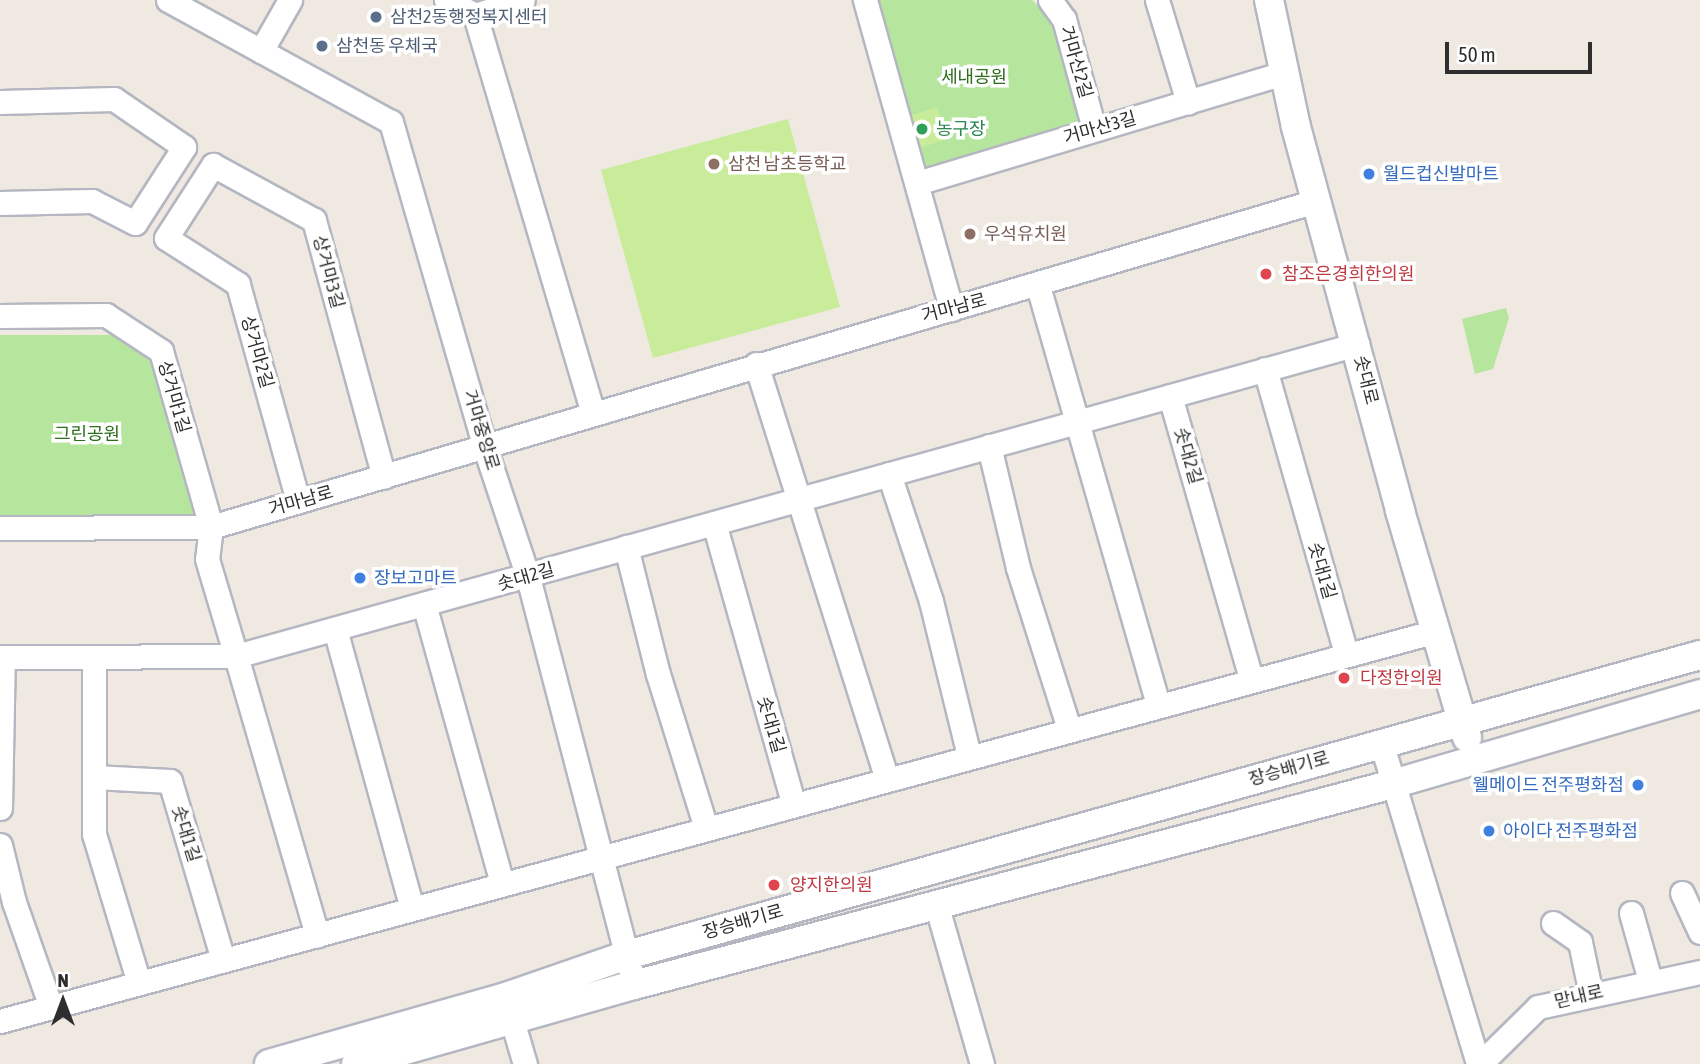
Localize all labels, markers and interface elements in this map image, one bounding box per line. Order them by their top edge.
place label: 삼천2동행정복지센터 [390,6,547,28]
marker: 삼천2동행정복지센터 [368,9,384,25]
street label: 거마산2길 [1055,23,1097,101]
scale bar [1448,28,1595,72]
place label: 삼천동 우체국 [336,35,438,57]
marker: 삼천동 우체국 [314,38,330,54]
text: 50 m [1458,42,1496,66]
park label: 세내공원 [941,66,1007,88]
street label: 거마산3길 [1061,107,1139,149]
place label: 농구장 [936,118,986,140]
marker: 농구장 [914,121,930,137]
place label: 삼천 남초등학교 [728,153,846,175]
marker: 삼천 남초등학교 [706,156,722,172]
place label: 월드컵신발마트 [1383,163,1499,185]
marker: 월드컵신발마트 [1361,166,1377,182]
place label: 우석유치원 [984,223,1067,245]
marker: 우석유치원 [962,226,978,242]
street label: 상거마3길 [308,233,348,311]
place label: 참조은경희한의원 [1282,263,1414,285]
marker: 참조은경희한의원 [1256,264,1276,284]
street label: 거마남로 [919,289,989,327]
street label: 상거마2길 [236,313,278,391]
street label: 솟대로 [1350,353,1382,407]
street label: 상거마1길 [153,358,195,436]
street label: 거마중앙로 [459,387,503,473]
park label: 그린공원 [54,423,120,445]
street label: 솟대2길 [1170,425,1206,487]
street label: 거마남로 [266,481,336,521]
street label: 솟대1길 [1304,540,1340,602]
street label: 솟대2길 [495,559,557,595]
place label: 장보고마트 [374,567,457,589]
marker: 장보고마트 [352,570,368,586]
place label: 다정한의원 [1360,667,1443,689]
marker: 다정한의원 [1334,668,1354,688]
street label: 솟대1길 [753,694,789,756]
street label: 장승배기로 [1246,747,1332,791]
place label: 웰메이드 전주평화점 [1472,774,1624,796]
marker: 웰메이드 전주평화점 [1630,777,1646,793]
street label: 솟대1길 [167,803,205,865]
place label: 아이다 전주평화점 [1503,820,1638,842]
marker: 아이다 전주평화점 [1481,823,1497,839]
place label: 양지한의원 [790,874,873,896]
marker: 양지한의원 [764,875,784,895]
street label: 장승배기로 [700,900,786,944]
north arrow [28,966,98,1036]
text: N [57,969,69,991]
street label: 맏내로 [1552,981,1606,1013]

